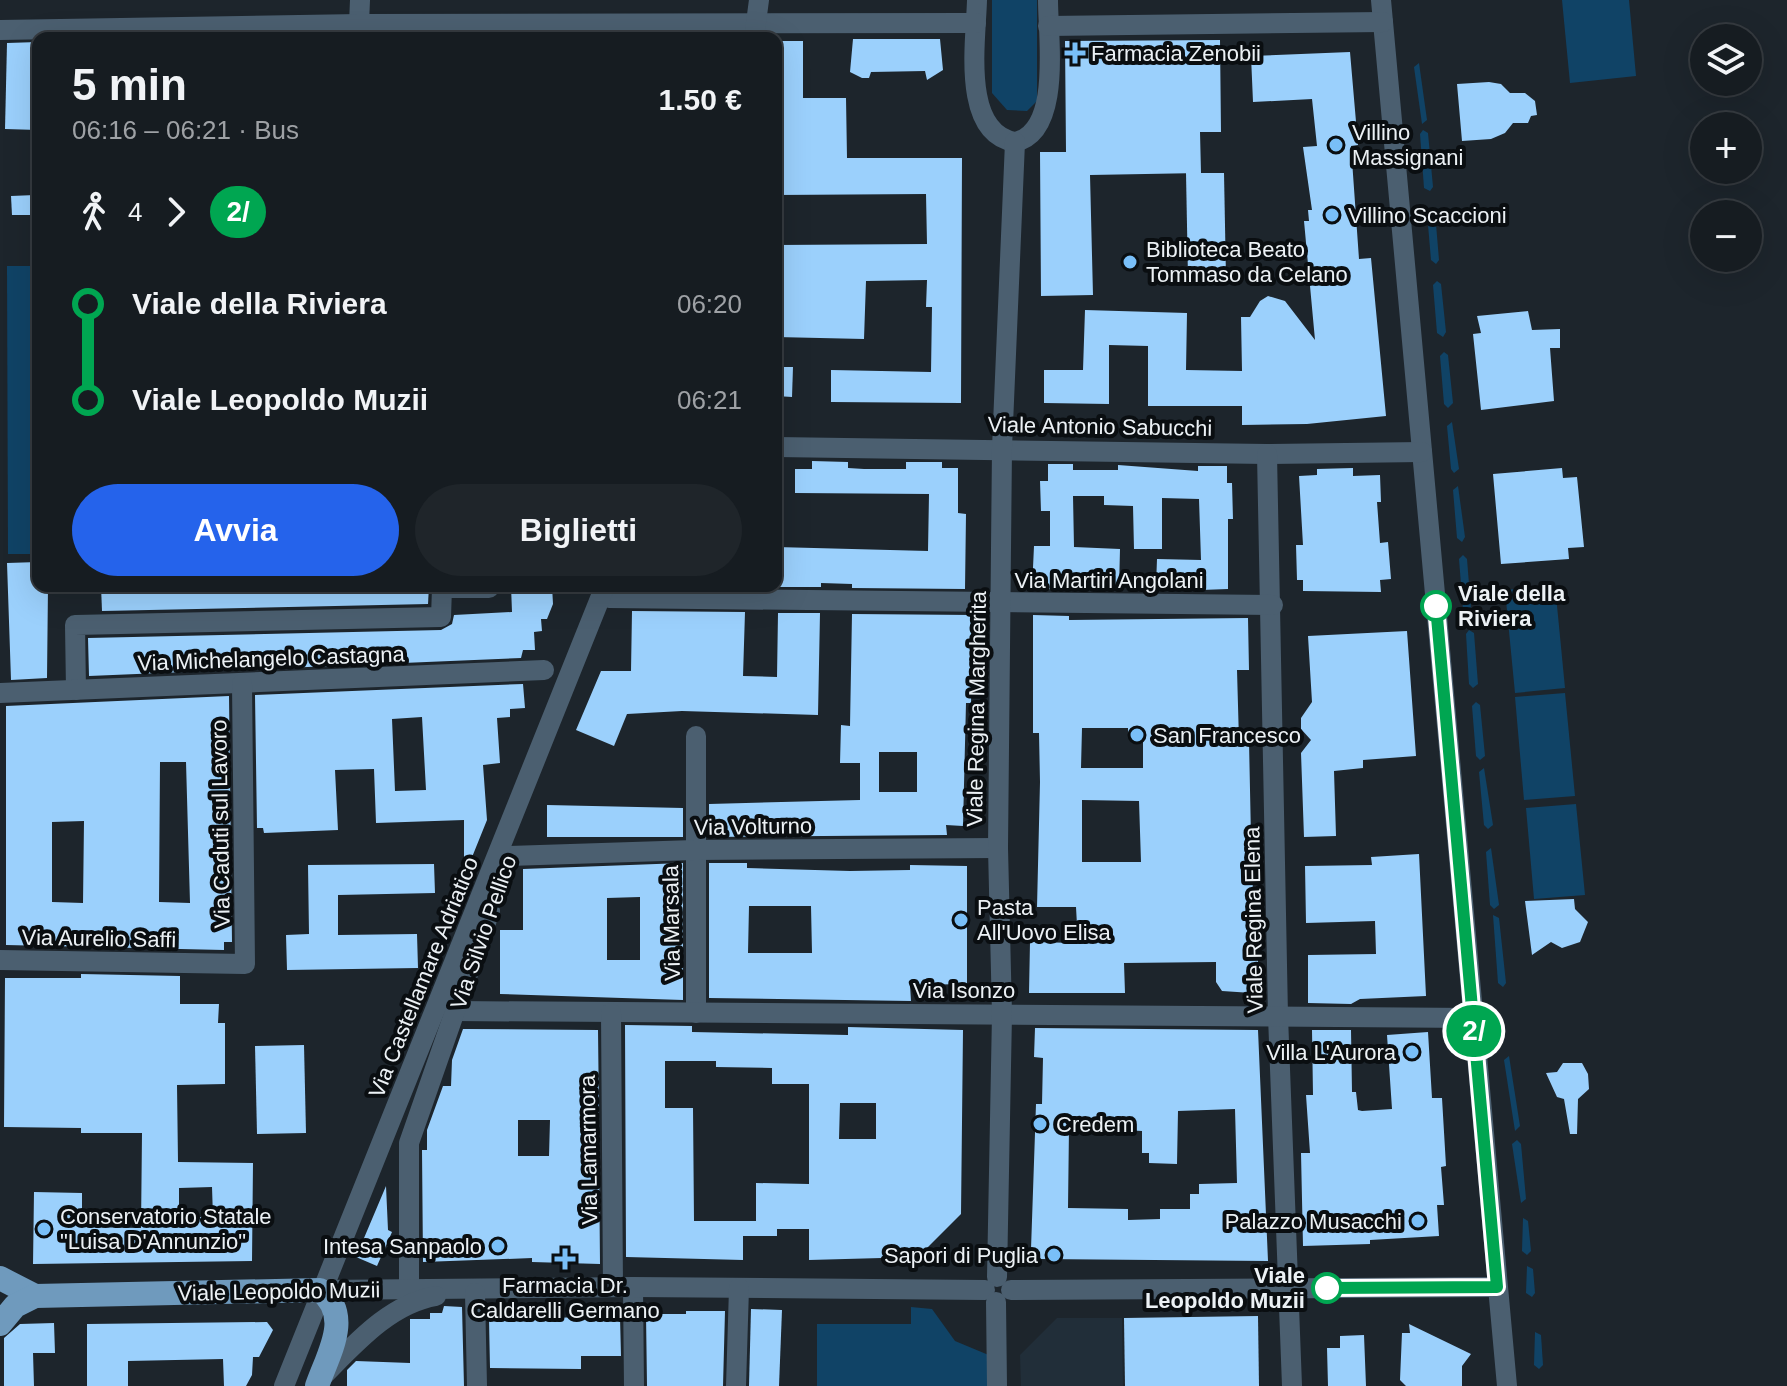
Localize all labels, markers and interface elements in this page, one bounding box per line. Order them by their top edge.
map controls [1690,24,1762,272]
button: layers [1690,24,1762,96]
place label: Farmacia Zenobii [1091,41,1261,66]
marker: Farmacia Zenobii [1066,44,1084,62]
text: 5 min [72,60,187,109]
text: 1.50 € [659,83,742,116]
button: + [1690,112,1762,184]
text: 06:16 – 06:21 · Bus [72,115,299,145]
place label: Villino Massignani [1352,120,1463,170]
marker: Villino Massignani [1327,136,1345,154]
icon: walk [72,190,116,234]
icon: forward [154,190,198,234]
text: 2/ [226,196,250,227]
text: 4 [128,197,142,227]
button: − [1690,200,1762,272]
place label: Villino Scaccioni [1348,203,1507,228]
marker: Villino Scaccioni [1323,206,1341,224]
place label: Biblioteca Beato Tommaso da Celano [1146,237,1348,287]
marker: Biblioteca Beato Tommaso da Celano [1121,253,1139,271]
text: Viale della Riviera [132,287,387,320]
text: 06:20 [677,289,742,319]
text: Viale Leopoldo Muzii [132,383,428,416]
text: 06:21 [677,385,742,415]
street label: Viale Antonio Sabucchi [987,412,1213,441]
button: Avvia [72,484,399,576]
button: Biglietti [415,484,742,576]
street label: Via Martiri Angolani [1014,568,1204,593]
place label: Viale della Riviera [1458,581,1566,631]
street label: Viale Regina Margherita [962,590,991,827]
marker: Viale della Riviera [1421,591,1451,621]
street label: Via Michelangelo Castagna [137,641,406,676]
street label: Via Caduti sul Lavoro [206,719,235,929]
place label: San Francesco [1153,723,1301,748]
marker: San Francesco [1128,726,1146,744]
street label: Via Volturno [694,813,812,840]
street label: Viale Regina Elena [1239,826,1268,1014]
street label: Via Silvio Pellico [445,852,522,1012]
street label: Via Castellamare Adriatico [364,853,483,1101]
street label: Via Marsala [658,864,685,981]
place label: Pasta All'Uovo Elisa [977,895,1112,945]
marker: Pasta All'Uovo Elisa [952,911,970,929]
street label: Via Aurelio Saffi [22,925,176,952]
street label: Via Isonzo [913,978,1015,1003]
line badge: 2/ [1438,1005,1510,1057]
text: 2/ [1462,1015,1486,1046]
place label: Villa L'Aurora [1266,1040,1397,1065]
marker: Villa L'Aurora [1403,1043,1421,1061]
street label: Via Lamarmora [575,1074,602,1225]
place label: Credem [1056,1112,1134,1137]
marker: Credem [1031,1115,1049,1133]
place label: Conservatorio Statale "Luisa D'Annunzio" [60,1204,272,1254]
place label: Palazzo Musacchi [1225,1209,1402,1234]
marker: Palazzo Musacchi [1409,1212,1427,1230]
marker: Conservatorio Statale "Luisa D'Annunzio" [35,1220,53,1238]
place label: Intesa Sanpaolo [323,1234,482,1259]
marker: Intesa Sanpaolo [489,1237,507,1255]
place label: Sapori di Puglia [884,1243,1039,1268]
marker: Sapori di Puglia [1045,1246,1063,1264]
marker: Farmacia Dr. Caldarelli Germano [556,1250,574,1268]
place label: Viale Leopoldo Muzii [1145,1263,1305,1313]
place label: Farmacia Dr. Caldarelli Germano [470,1273,660,1323]
marker: Viale Leopoldo Muzii [1312,1273,1342,1303]
street label: Viale Leopoldo Muzii [177,1277,381,1306]

